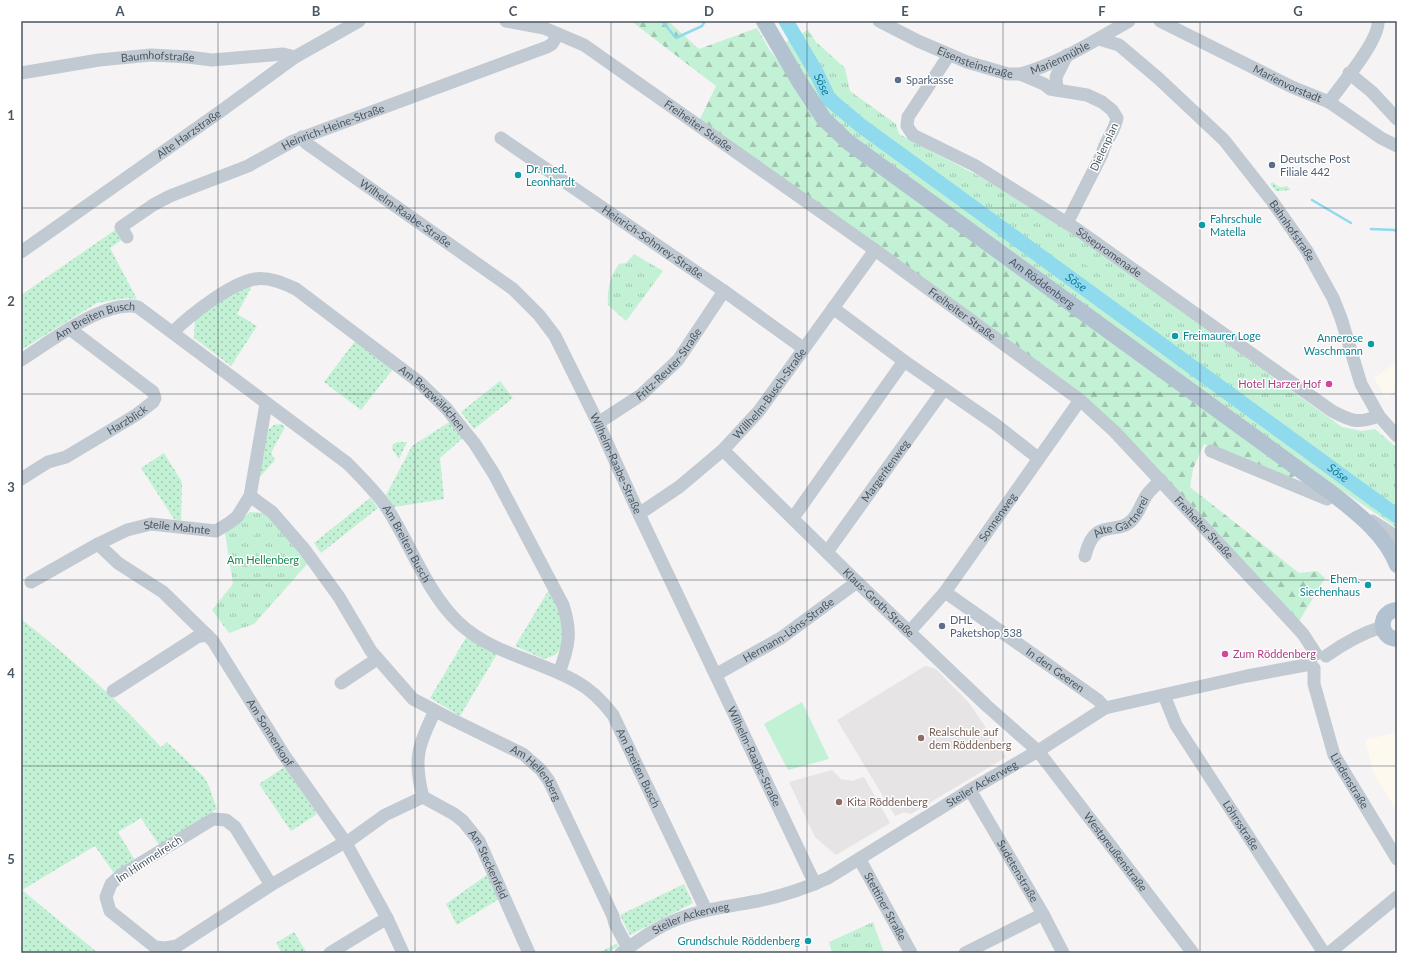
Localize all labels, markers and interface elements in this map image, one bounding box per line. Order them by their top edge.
text: A [114,3,125,19]
text: B [312,3,321,19]
text: C [509,3,518,19]
text: D [704,3,714,19]
text: E [901,3,909,19]
text: F [1098,3,1106,19]
text: G [1293,3,1303,19]
street label: Marienmühle [1028,38,1092,77]
street label: Eisensteinstraße [935,43,1013,80]
street label: Baumhofstraße [120,48,196,64]
street label: Marienvorstadt [1251,62,1324,104]
water label: Söse [811,71,834,98]
place label: Sparkasse [906,73,954,86]
marker: Sparkasse [893,75,903,85]
street label: Freiheiter Straße [662,97,735,154]
street label: Heinrich-Heine-Straße [279,101,386,152]
street label: Alte Harzstraße [154,106,223,161]
text: 1 [7,107,15,123]
street label: Dielenplan [1087,121,1120,173]
place label: Deutsche Post Filiale 442 [1280,152,1350,178]
marker: Deutsche Post Filiale 442 [1267,160,1277,170]
place label: Dr. med. Leonhardt [526,162,575,188]
marker: Dr. med. Leonhardt [513,170,523,180]
street label: Wilhelm-Raabe-Straße [357,176,454,250]
street label: Bahnhofstraße [1267,197,1318,263]
street label: Heinrich-Sohnrey-Straße [600,202,706,281]
place label: Fahrschule Matella [1210,212,1262,238]
marker: Fahrschule Matella [1197,220,1207,230]
street label: Sösepromenade [1074,225,1144,281]
street label: Am Röddenberg [1007,254,1078,311]
water label: Söse [1063,270,1089,296]
street label: Freiheiter Straße [926,284,999,342]
text: 2 [7,293,15,309]
street label: Am Breiten Busch [52,299,136,342]
street label: Fritz-Reuter-Straße [633,325,704,403]
place label: Freimaurer Loge [1183,329,1261,342]
marker: Freimaurer Loge [1170,331,1180,341]
place label: Annerose Waschmann [1304,331,1363,357]
marker: Annerose Waschmann [1366,339,1376,349]
street label: Willhelm-Busch-Straße [730,345,808,441]
street label: Am Bergwäldchen [397,362,468,433]
place label: Hotel Harzer Hof [1238,377,1321,390]
marker: Hotel Harzer Hof [1324,379,1334,389]
street label: Harzblick [104,402,150,437]
street label: Wilhelm-Raabe-Straße [588,411,645,516]
street label: Margeritenweg [858,437,912,504]
water label: Söse [1325,460,1352,486]
text: 3 [7,479,15,495]
street label: Sonnenweg [976,490,1019,544]
street label: Alte Gärtnerei [1090,493,1151,540]
street label: Freiheiter Straße [1172,493,1237,561]
street label: Am Breiten Busch [381,502,434,585]
street label: Steile Mahnte [142,517,211,536]
park label: Am Hellenberg [227,553,299,566]
street label: Klaus-Groth-Straße [841,565,918,639]
place label: Ehem. Siechenhaus [1300,572,1360,598]
marker: Ehem. Siechenhaus [1363,580,1373,590]
street label: Hermann-Löns-Straße [740,594,836,664]
place label: DHL Paketshop 538 [950,613,1022,639]
marker: DHL Paketshop 538 [937,621,947,631]
street label: In den Geeren [1024,644,1087,694]
place label: Zum Röddenberg [1233,647,1316,660]
marker: Zum Röddenberg [1220,649,1230,659]
text: 4 [7,665,15,681]
street label: Am Sonnenkopf [245,696,297,769]
street label: Wilhelm-Raabe-Straße [725,704,784,809]
place label: Realschule auf dem Röddenberg [929,725,1012,751]
street label: Am Breiten Busch [614,726,663,810]
marker: Realschule auf dem Röddenberg [916,733,926,743]
street label: Am Hellenberg [509,742,565,803]
street label: Lindenstraße [1328,750,1372,811]
street label: Steiler Ackerweg [943,757,1020,809]
place label: Kita Röddenberg [847,795,928,808]
marker: Kita Röddenberg [834,797,844,807]
street label: Löhrsstraße [1221,798,1263,853]
street label: Westpreußenstraße [1082,810,1150,894]
street label: Am Steckenfeld [466,827,511,901]
street label: Im Himmelreich [113,832,184,885]
street label: Sudetenstraße [995,837,1042,904]
text: 5 [7,851,15,867]
street label: Stettiner Straße [862,870,910,943]
street label: Steiler Ackerweg [650,899,730,936]
place label: Grundschule Röddenberg [678,934,800,947]
marker: Grundschule Röddenberg [803,936,813,946]

